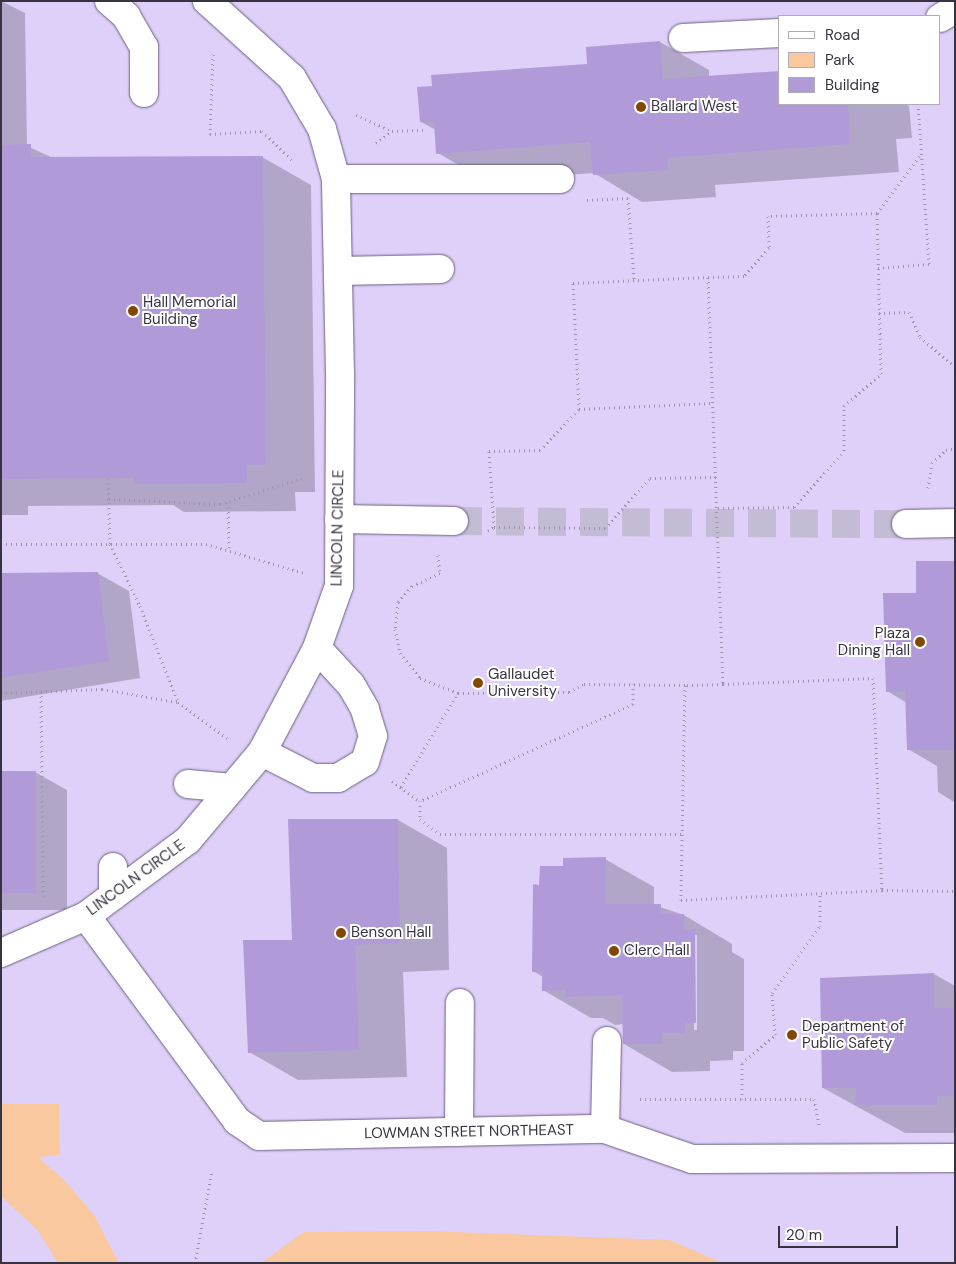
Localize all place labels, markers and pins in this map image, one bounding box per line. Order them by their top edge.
place label: Ballard West [651,98,737,116]
marker: Ballard West [635,101,647,113]
place label: Hall Memorial Building [143,293,236,328]
marker: Hall Memorial Building [127,305,139,317]
place label: Plaza Dining Hall [838,624,910,659]
marker: Plaza Dining Hall [914,636,926,648]
place label: Gallaudet University [488,665,557,700]
marker: Gallaudet University [472,677,484,689]
place label: Benson Hall [351,924,431,942]
marker: Benson Hall [335,927,347,939]
place label: Clerc Hall [624,942,690,960]
marker: Clerc Hall [608,945,620,957]
place label: Department of Public Safety [802,1017,904,1052]
marker: Department of Public Safety [786,1029,798,1041]

